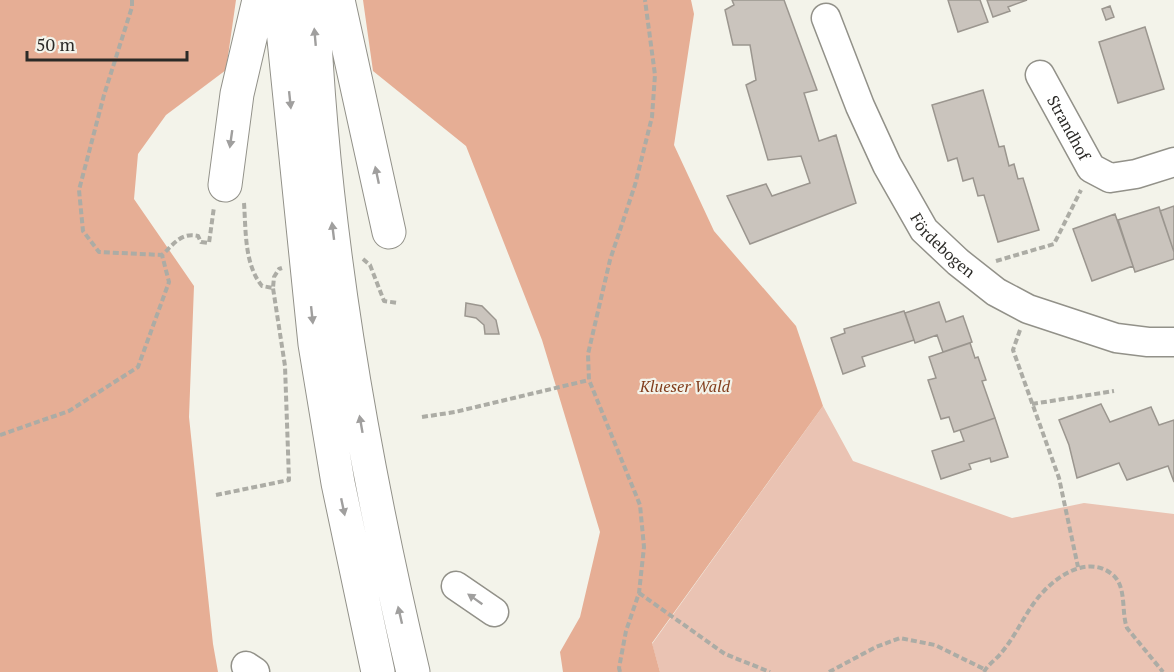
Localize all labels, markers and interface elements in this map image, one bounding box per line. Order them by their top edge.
scale bar [27,24,188,62]
one-way arrow [310,27,320,46]
text: 50 m [36,32,76,56]
one-way arrow [285,91,295,110]
street label: Strandhof [1042,91,1096,165]
one-way arrow [226,130,235,149]
one-way arrow [372,165,381,184]
street label: Fördebogen [905,209,980,283]
one-way arrow [328,222,338,241]
one-way arrow [307,306,317,325]
park label: Klueser Wald [639,375,731,397]
one-way arrow [356,414,365,433]
one-way arrow [339,498,348,517]
one-way arrow [467,593,483,605]
one-way arrow [394,606,404,624]

